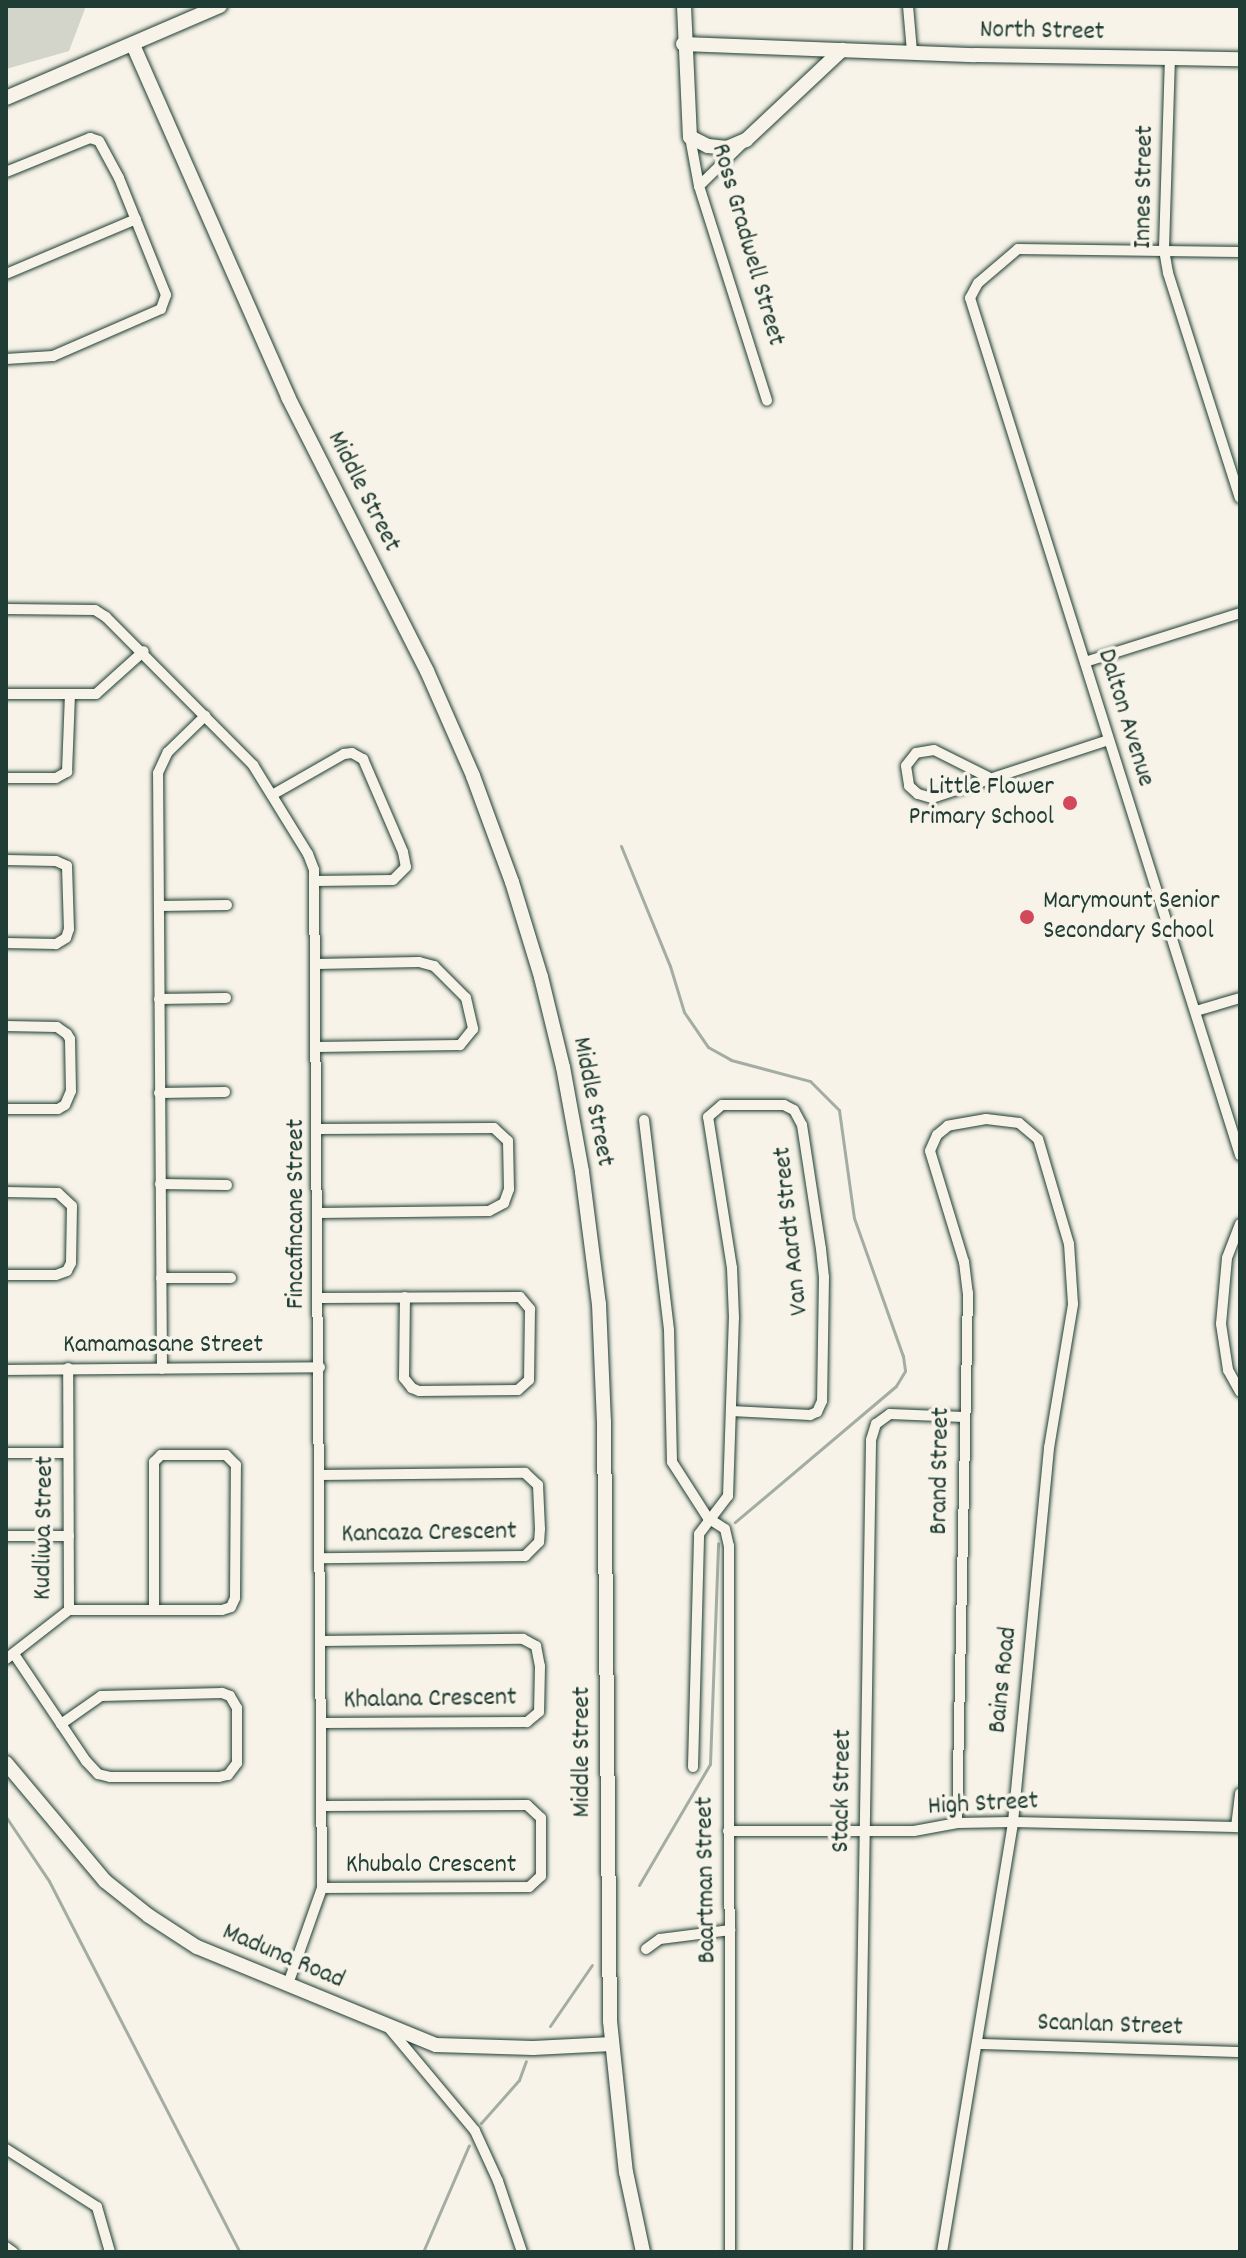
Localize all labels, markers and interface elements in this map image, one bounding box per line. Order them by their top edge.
street label: North Street [979,15,1105,49]
street label: Innes Street [1128,125,1162,249]
street label: Ross Gradwell Street [703,140,791,350]
street label: Middle Street [319,426,407,558]
street label: Dalton Avenue [1089,646,1161,790]
place label: Little Flower Primary School [908,772,1054,834]
marker: Little Flower Primary School [1061,794,1079,812]
place label: Marymount Senior Secondary School [1043,886,1220,948]
marker: Marymount Senior Secondary School [1018,908,1036,926]
street label: Middle Street [564,1035,620,1169]
street label: Fincafincane Street [281,1119,313,1309]
street label: Van Aardt Street [768,1145,816,1317]
street label: Kamamasane Street [63,1330,263,1362]
street label: Brand Street [924,1407,958,1535]
street label: Kudliwa Street [28,1456,62,1600]
street label: Kancaza Crescent [341,1517,517,1551]
street label: Bains Road [983,1625,1025,1735]
street label: Khalana Crescent [343,1683,517,1717]
street label: Middle Street [567,1686,599,1818]
street label: Stack Street [826,1729,860,1853]
street label: High Street [927,1787,1039,1823]
street label: Baartman Street [690,1796,724,1964]
street label: Khubalo Crescent [346,1850,516,1882]
street label: Maduna Road [217,1917,349,1997]
street label: Scanlan Street [1037,2008,1183,2044]

